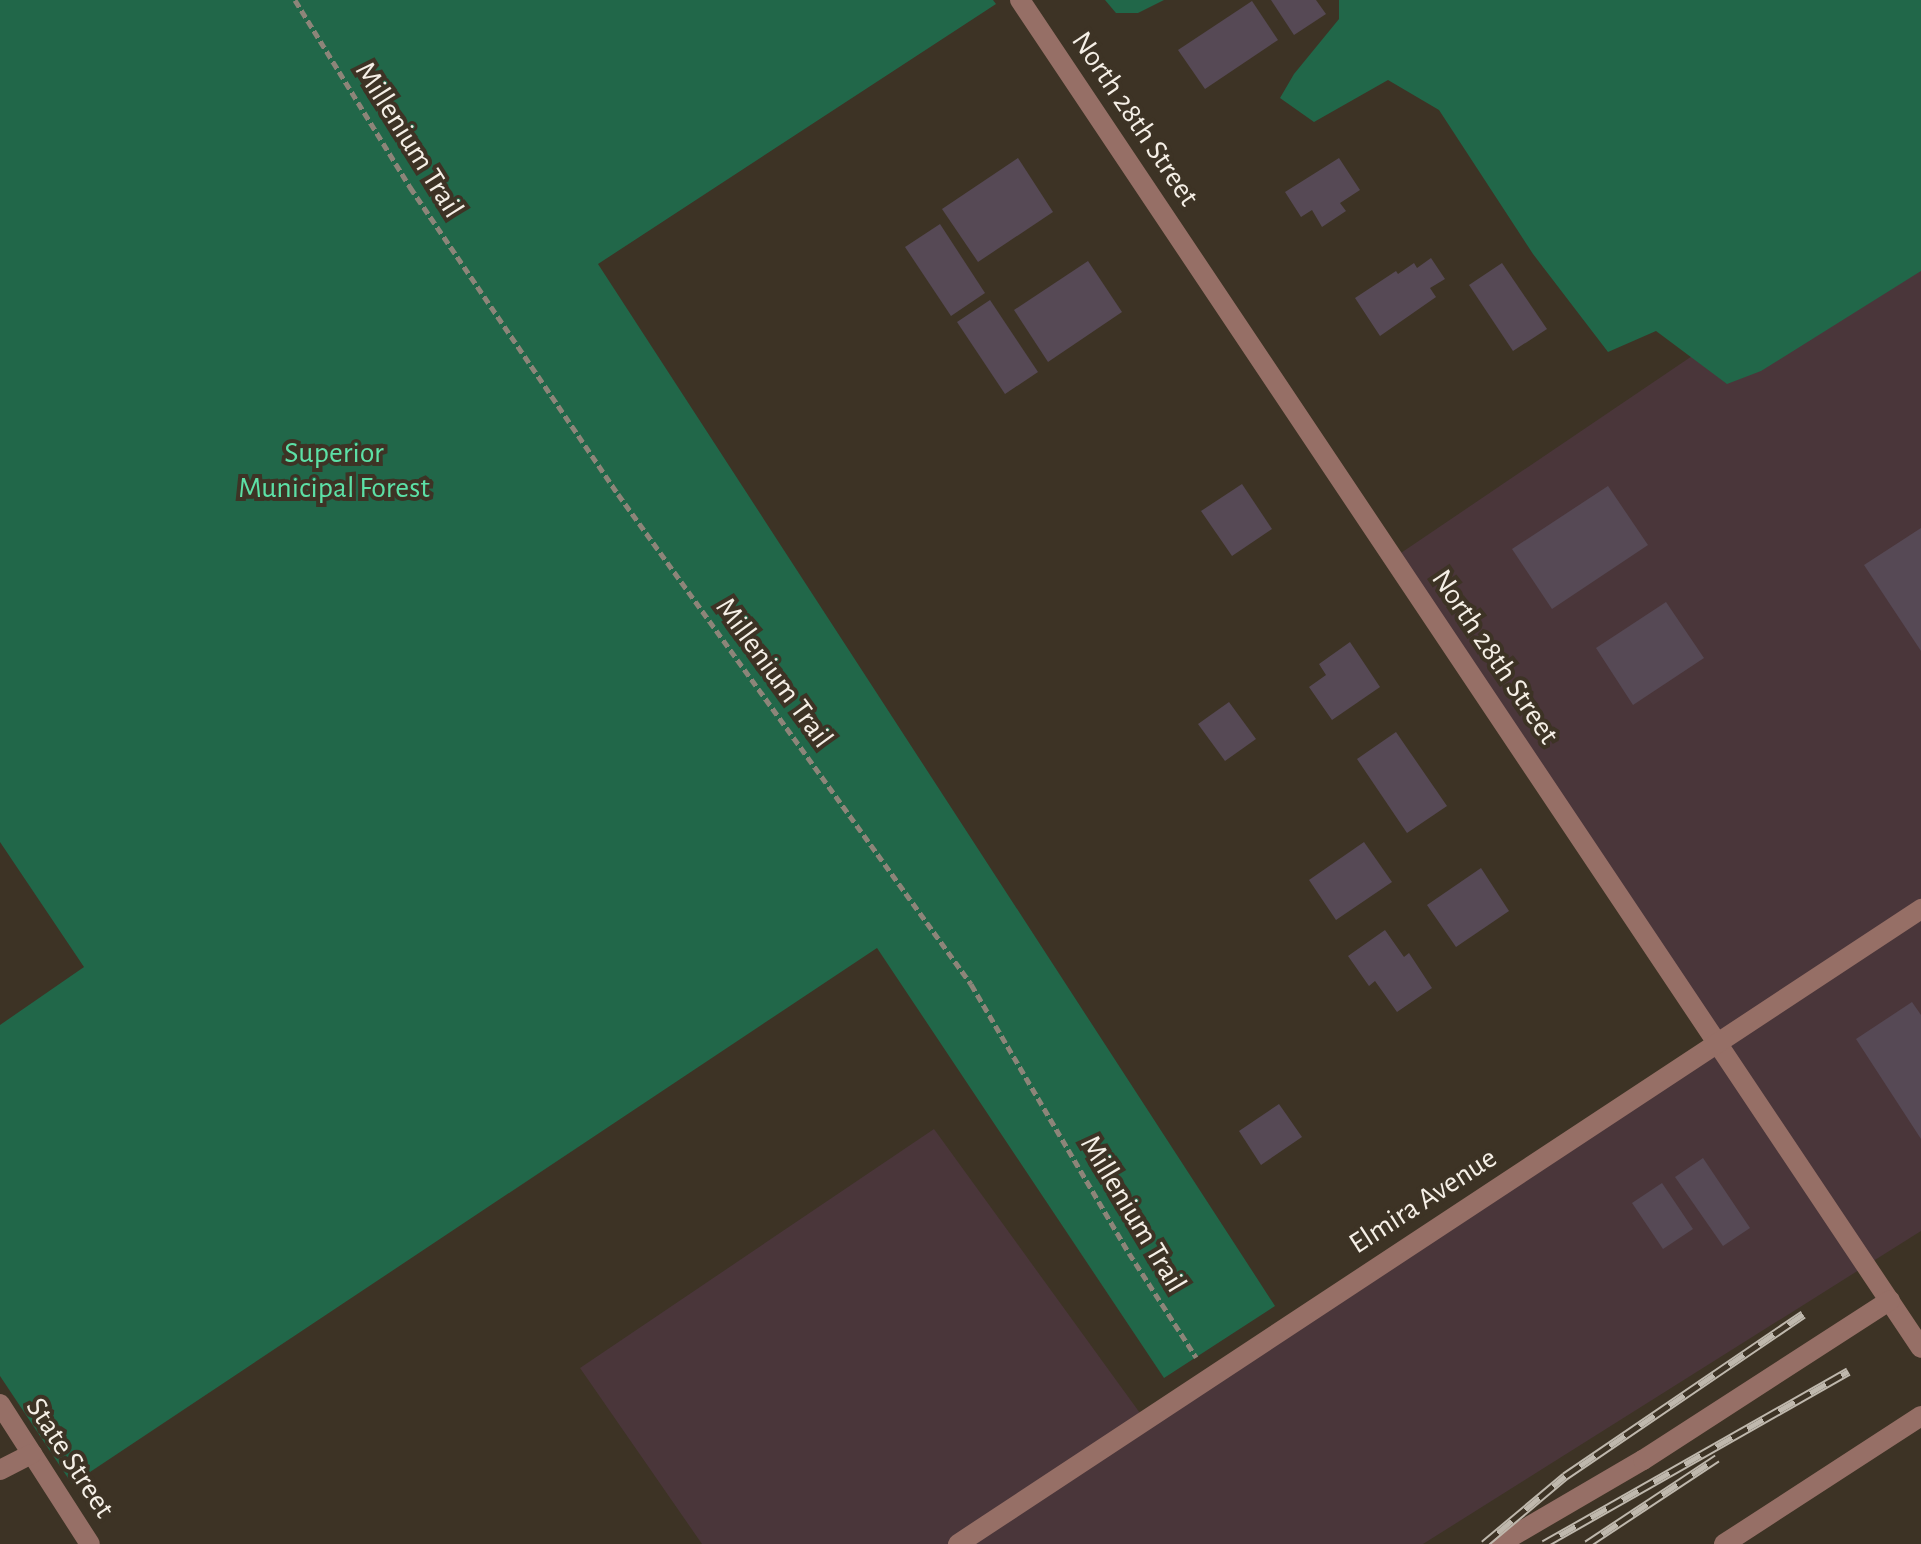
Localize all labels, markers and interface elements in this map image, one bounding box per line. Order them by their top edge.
street label: North 28th Street [1063,25,1207,213]
street label: Millenium Trail [347,55,471,225]
park label: Superior Municipal Forest [238,435,430,506]
street label: North 28th Street [1423,563,1567,751]
street label: Millenium Trail [707,591,841,755]
street label: Millenium Trail [1072,1129,1194,1299]
street label: Elmira Avenue [1342,1140,1504,1262]
street label: State Street [18,1391,122,1525]

